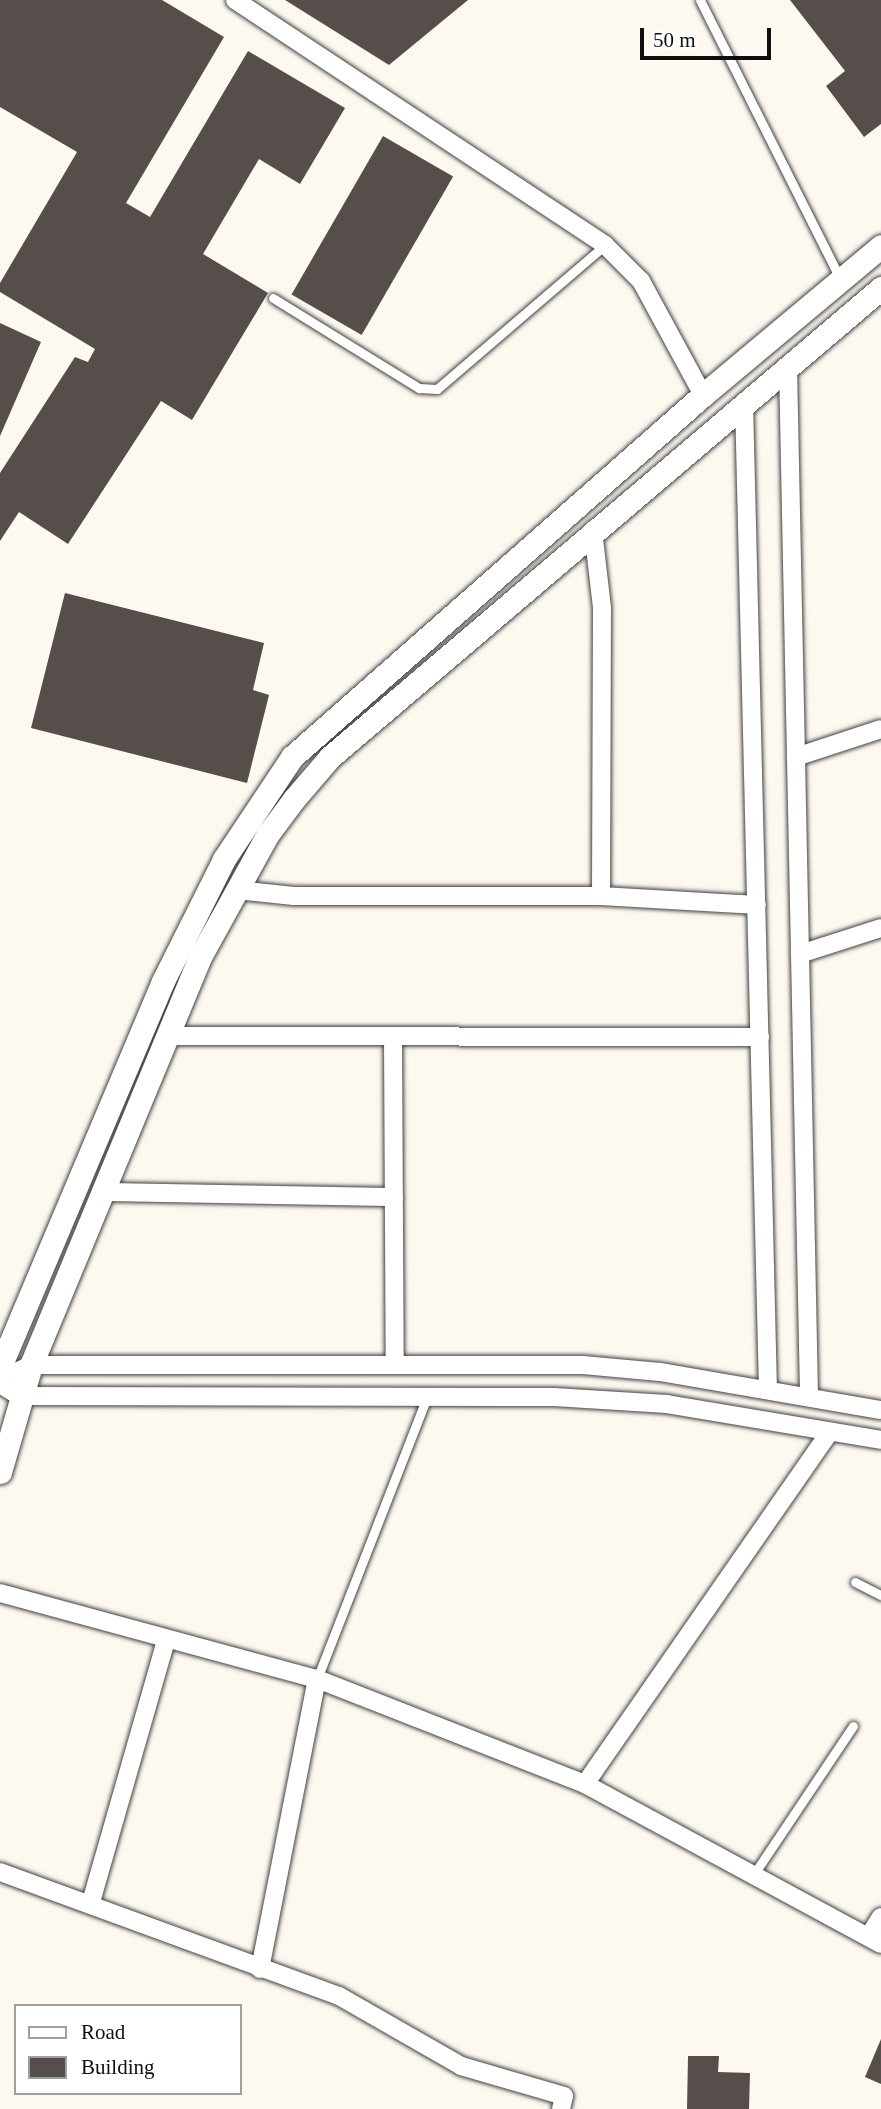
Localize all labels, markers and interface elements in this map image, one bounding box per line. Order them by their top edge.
scale bar [643,14,774,58]
text: 50 m [653,28,696,52]
legend [14,2004,242,2095]
text: Road [81,2020,125,2044]
text: Building [81,2055,155,2079]

